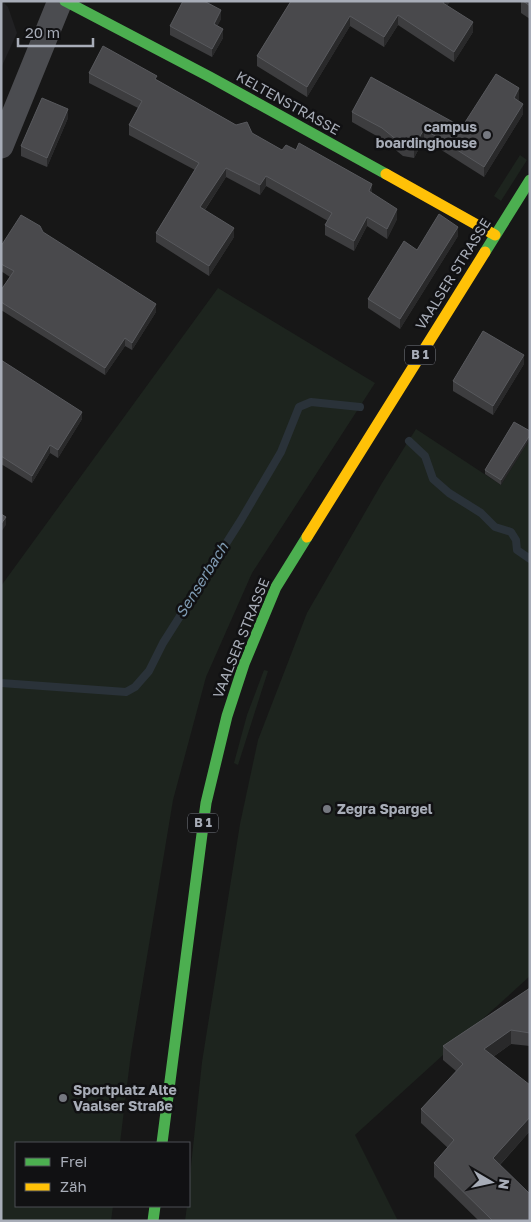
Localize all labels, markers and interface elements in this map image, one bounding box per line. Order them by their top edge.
scale bar [18,15,92,47]
text: 20 m [25,23,60,41]
street label: KELTENSTRASSE [234,67,343,138]
place label: campus boardinghouse [376,118,477,151]
marker: campus boardinghouse [481,129,493,141]
street label: VAALSER STRASSE [411,215,494,333]
road number: B 1 [405,346,435,364]
water label: Senserbach [171,538,232,620]
street label: VAALSER STRASSE [209,575,272,700]
place label: Zegra Spargel [337,800,433,817]
marker: Zegra Spargel [321,803,333,815]
road number: B 1 [188,814,218,832]
place label: Sportplatz Alte Vaalser Straße [73,1081,177,1114]
marker: Sportplatz Alte Vaalser Straße [57,1092,69,1104]
legend [15,1142,190,1207]
text: Frei [60,1152,87,1170]
north arrow [466,1157,516,1207]
text: Zäh [60,1177,87,1195]
text: N [495,1178,514,1191]

